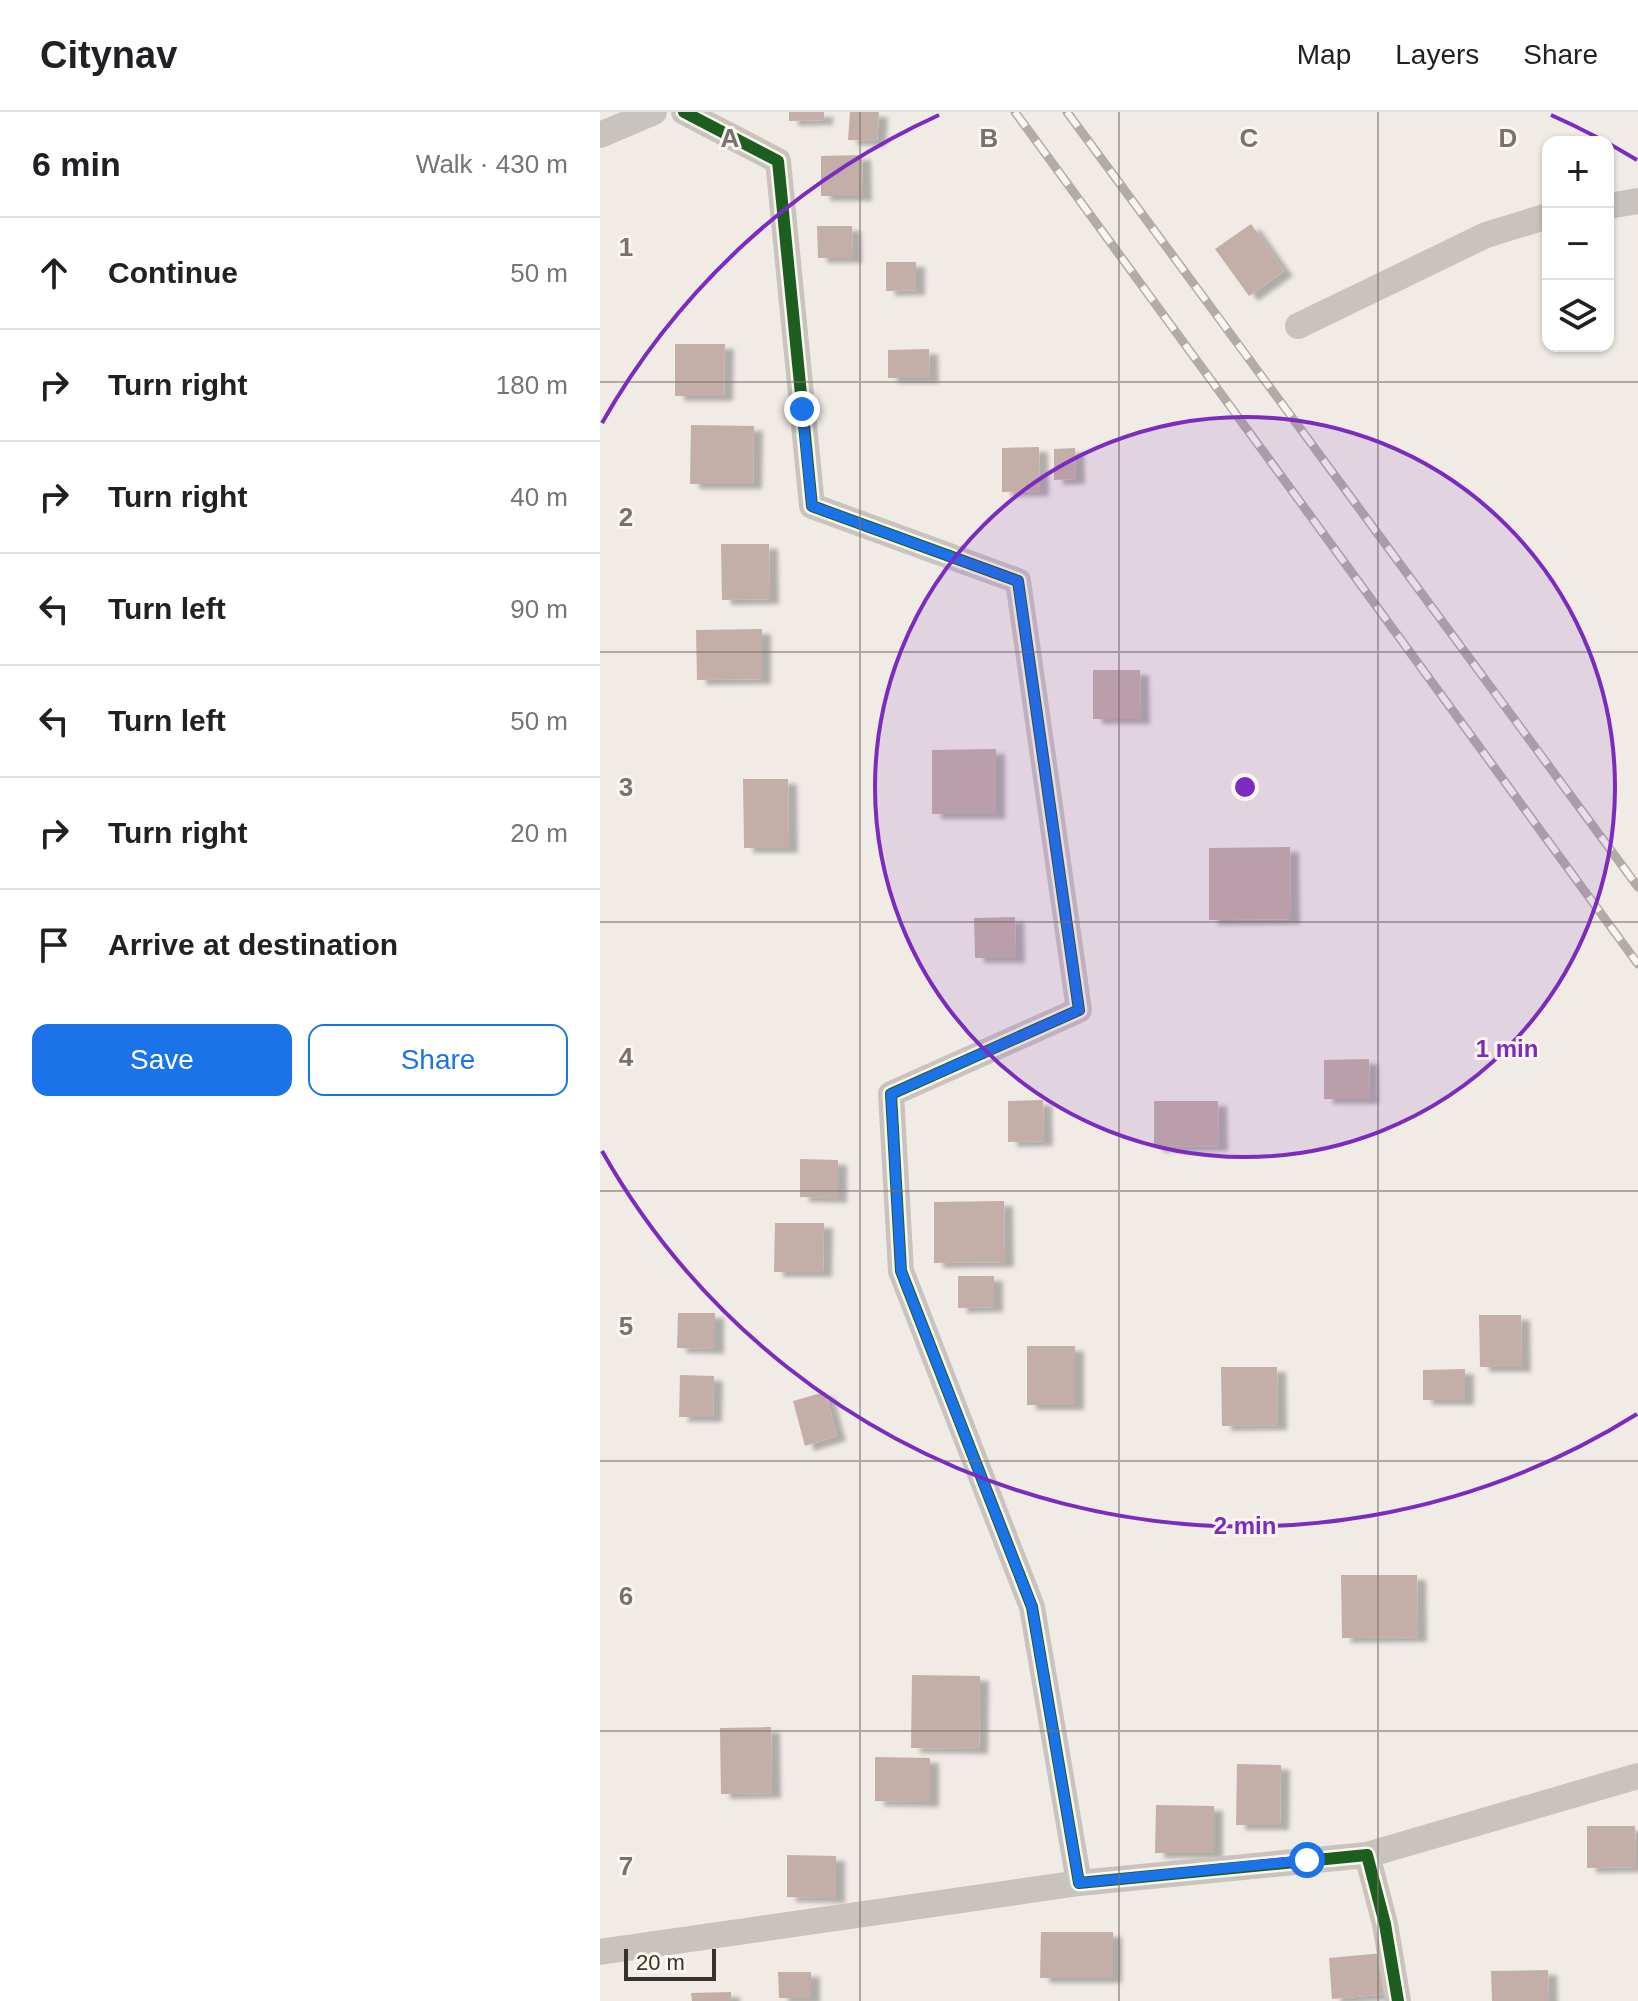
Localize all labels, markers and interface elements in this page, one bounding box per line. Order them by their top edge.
text: Citynav [40,34,177,76]
text: Map [1297,39,1351,70]
text: Layers [1395,39,1479,70]
text: Share [1523,39,1598,70]
text: A [721,123,740,153]
text: B [980,123,998,153]
text: C [1240,123,1259,153]
text: D [1499,123,1517,153]
map controls [1542,136,1614,352]
button: + [1542,136,1614,208]
text: 6 min [32,145,121,183]
text: Walk · 430 m [416,149,568,179]
button: − [1542,208,1614,280]
text: 1 [619,232,633,262]
icon: ahead [32,251,76,295]
text: Continue [108,256,238,289]
text: 50 m [510,258,568,288]
button: layers [1542,280,1614,352]
icon: right [32,363,76,407]
text: Turn right [108,368,247,401]
text: 180 m [496,370,568,400]
route end [784,391,820,427]
icon: right [32,475,76,519]
text: Turn right [108,480,247,513]
text: 40 m [510,482,568,512]
text: 2 [619,502,633,532]
icon: left [32,587,76,631]
text: Turn left [108,592,226,625]
text: 90 m [510,594,568,624]
icon: left [32,699,76,743]
text: Turn left [108,704,226,737]
text: 50 m [510,706,568,736]
text: 3 [619,772,633,802]
centre of rings [1231,773,1259,801]
icon: right [32,811,76,855]
text: Turn right [108,816,247,849]
text: 20 m [510,818,568,848]
icon: arrive [32,923,76,967]
text: Arrive at destination [108,928,398,961]
button: Save [32,1024,292,1096]
button: Share [308,1024,568,1096]
text: 1 min [1476,1035,1538,1062]
text: 4 [619,1042,634,1072]
text: 5 [619,1311,633,1341]
text: 2 min [1214,1512,1276,1539]
text: 6 [619,1581,633,1611]
route start [1289,1842,1325,1878]
text: 7 [619,1851,633,1881]
scale bar [624,1945,716,1981]
text: 20 m [636,1950,685,1975]

